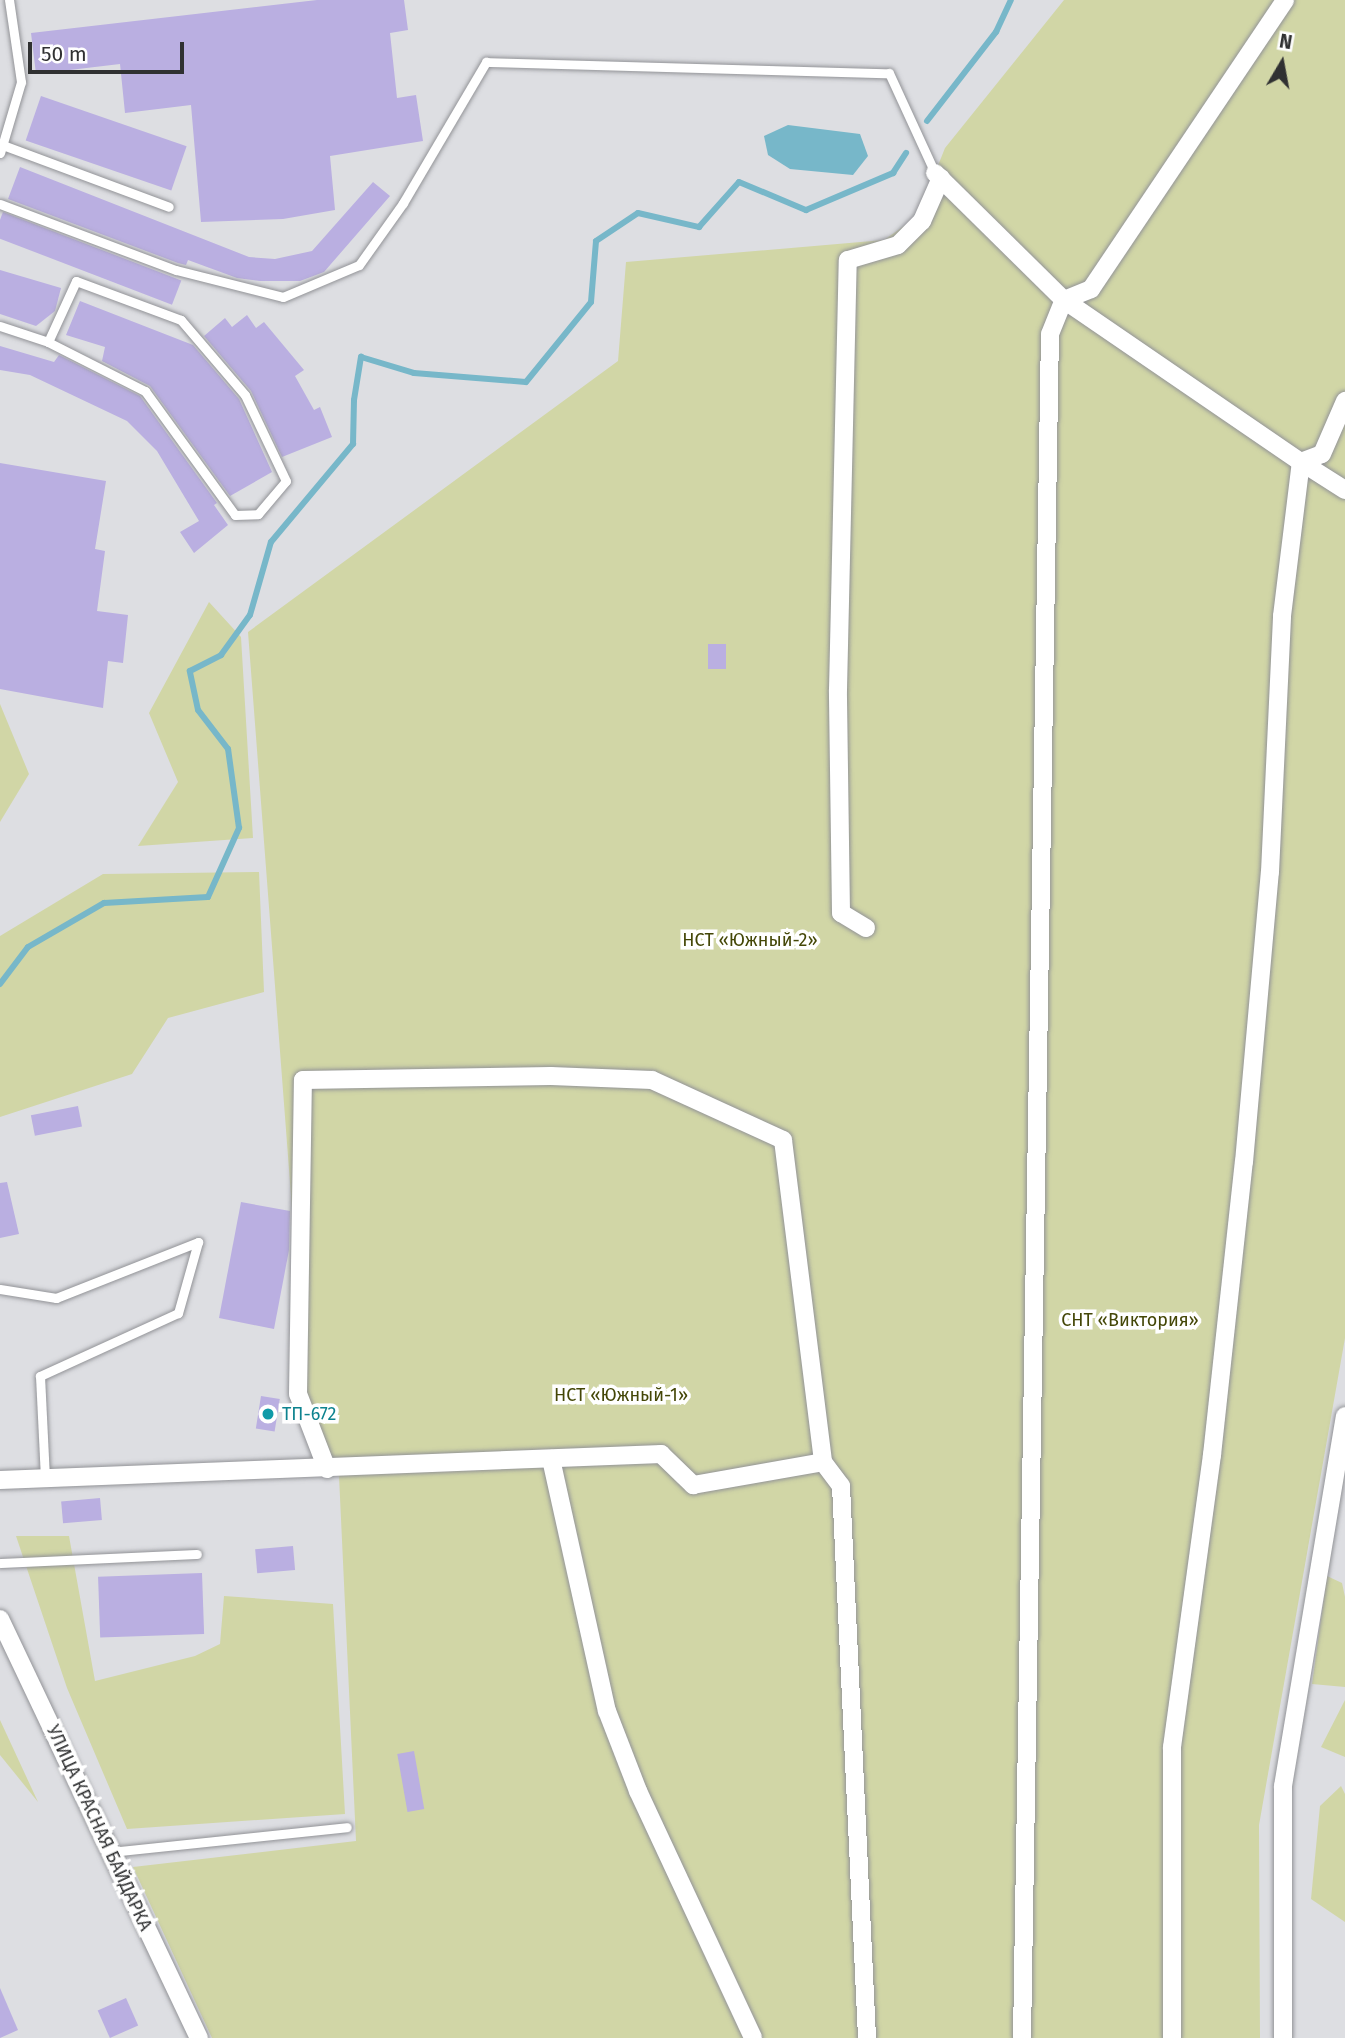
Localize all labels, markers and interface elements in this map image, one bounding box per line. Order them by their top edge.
scale bar [32,28,187,72]
north arrow [1247,28,1317,98]
text: N [1278,29,1294,54]
text: 50 m [41,41,87,67]
park label: НСТ «Южный-2» [682,929,818,951]
park label: СНТ «Виктория» [1061,1309,1199,1331]
park label: НСТ «Южный-1» [554,1384,688,1406]
place label: ТП-672 [282,1403,336,1425]
marker: ТП-672 [260,1406,276,1422]
street label: УЛИЦА КРАСНАЯ БАЙДАРКА [42,1722,156,1934]

